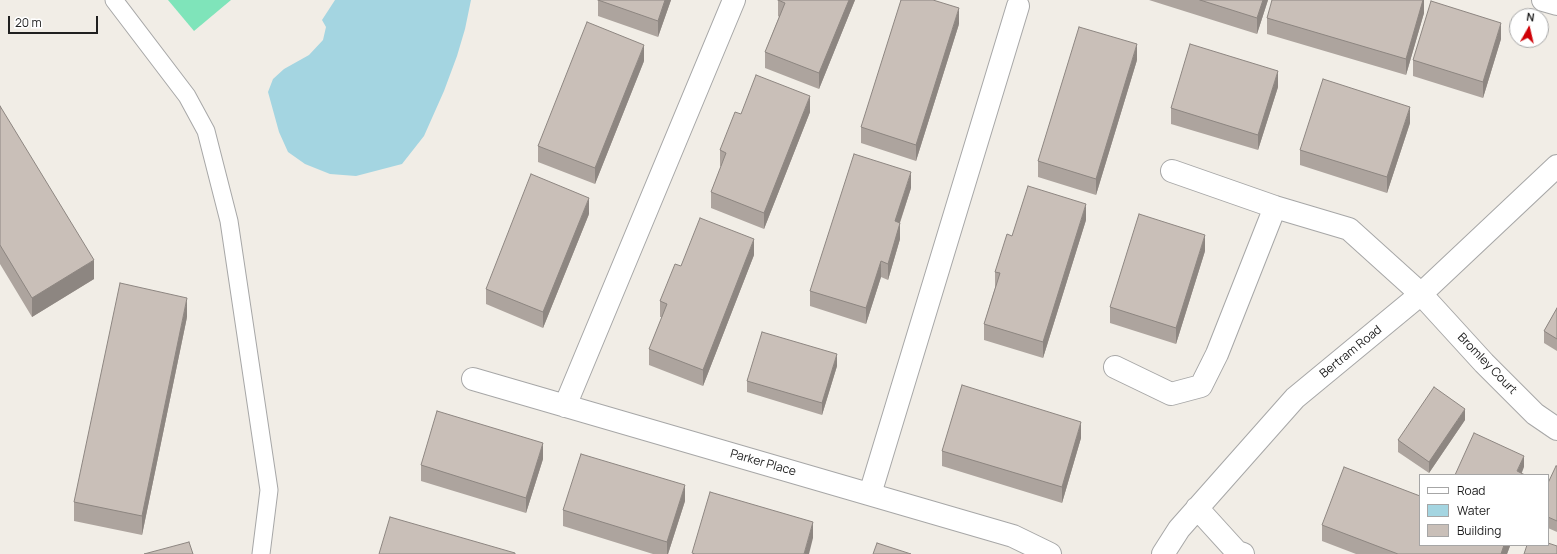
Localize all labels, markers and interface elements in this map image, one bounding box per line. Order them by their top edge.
scale bar [10,8,100,34]
north arrow [1509,8,1549,48]
text: N [1526,9,1536,25]
text: 20 m [15,14,42,31]
street label: Bertram Road [1317,323,1385,381]
street label: Bromley Court [1454,331,1520,397]
street label: Parker Place [728,447,798,479]
legend [1419,474,1549,546]
text: Road [1457,482,1485,499]
text: Water [1457,502,1490,519]
text: Building [1457,522,1501,539]

